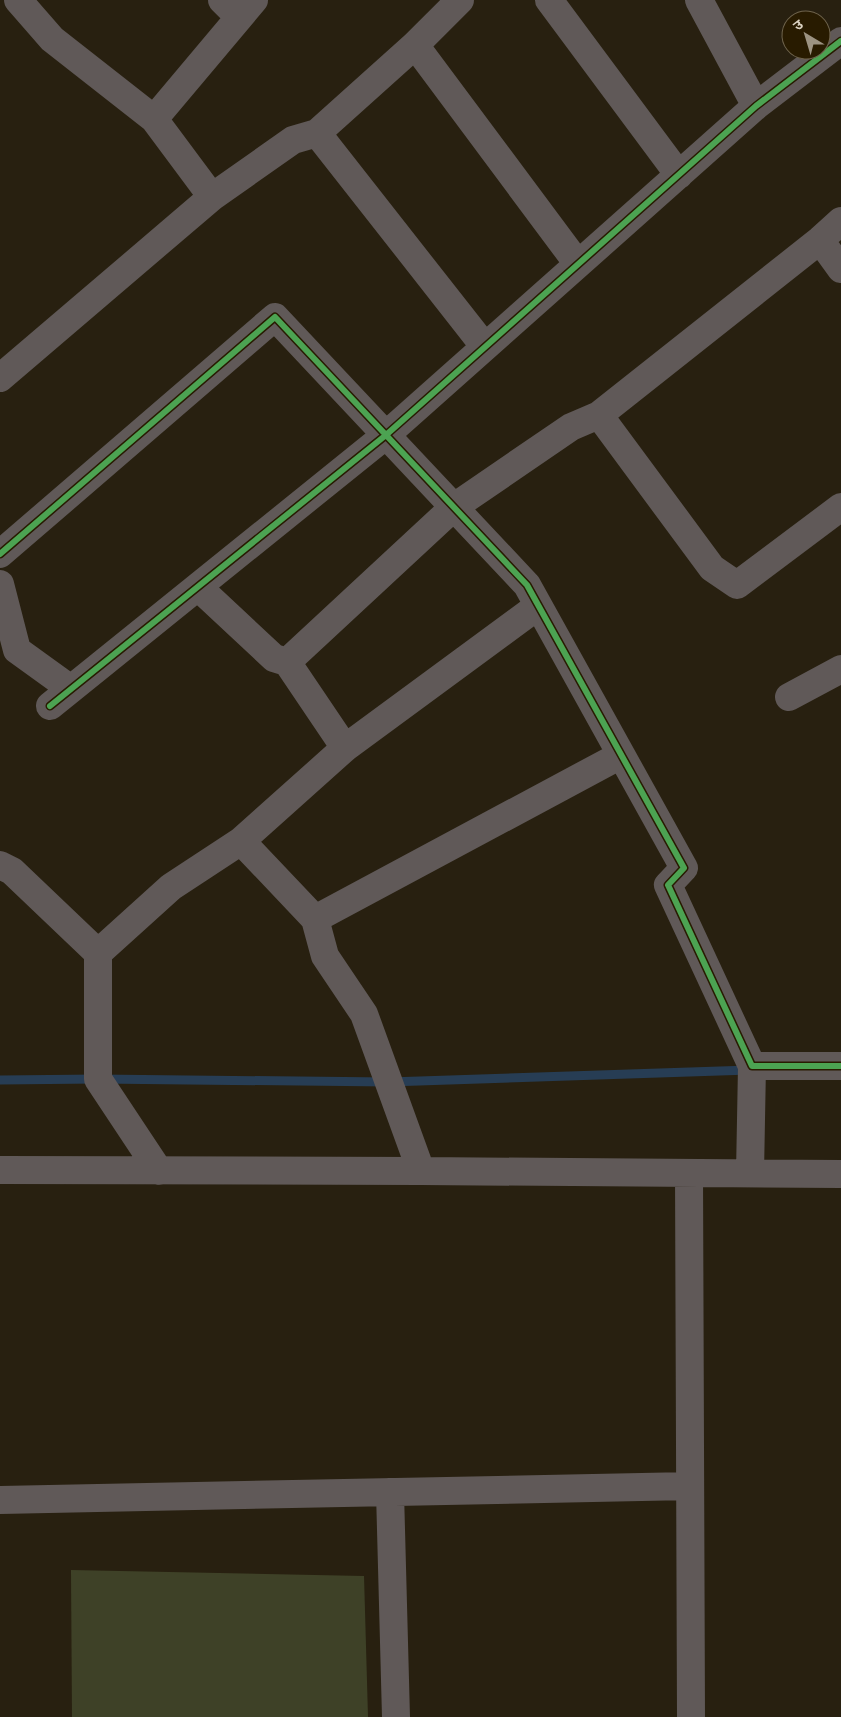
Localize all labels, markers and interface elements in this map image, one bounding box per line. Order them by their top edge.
north arrow [781,10,831,60]
text: उ [789,15,808,35]

